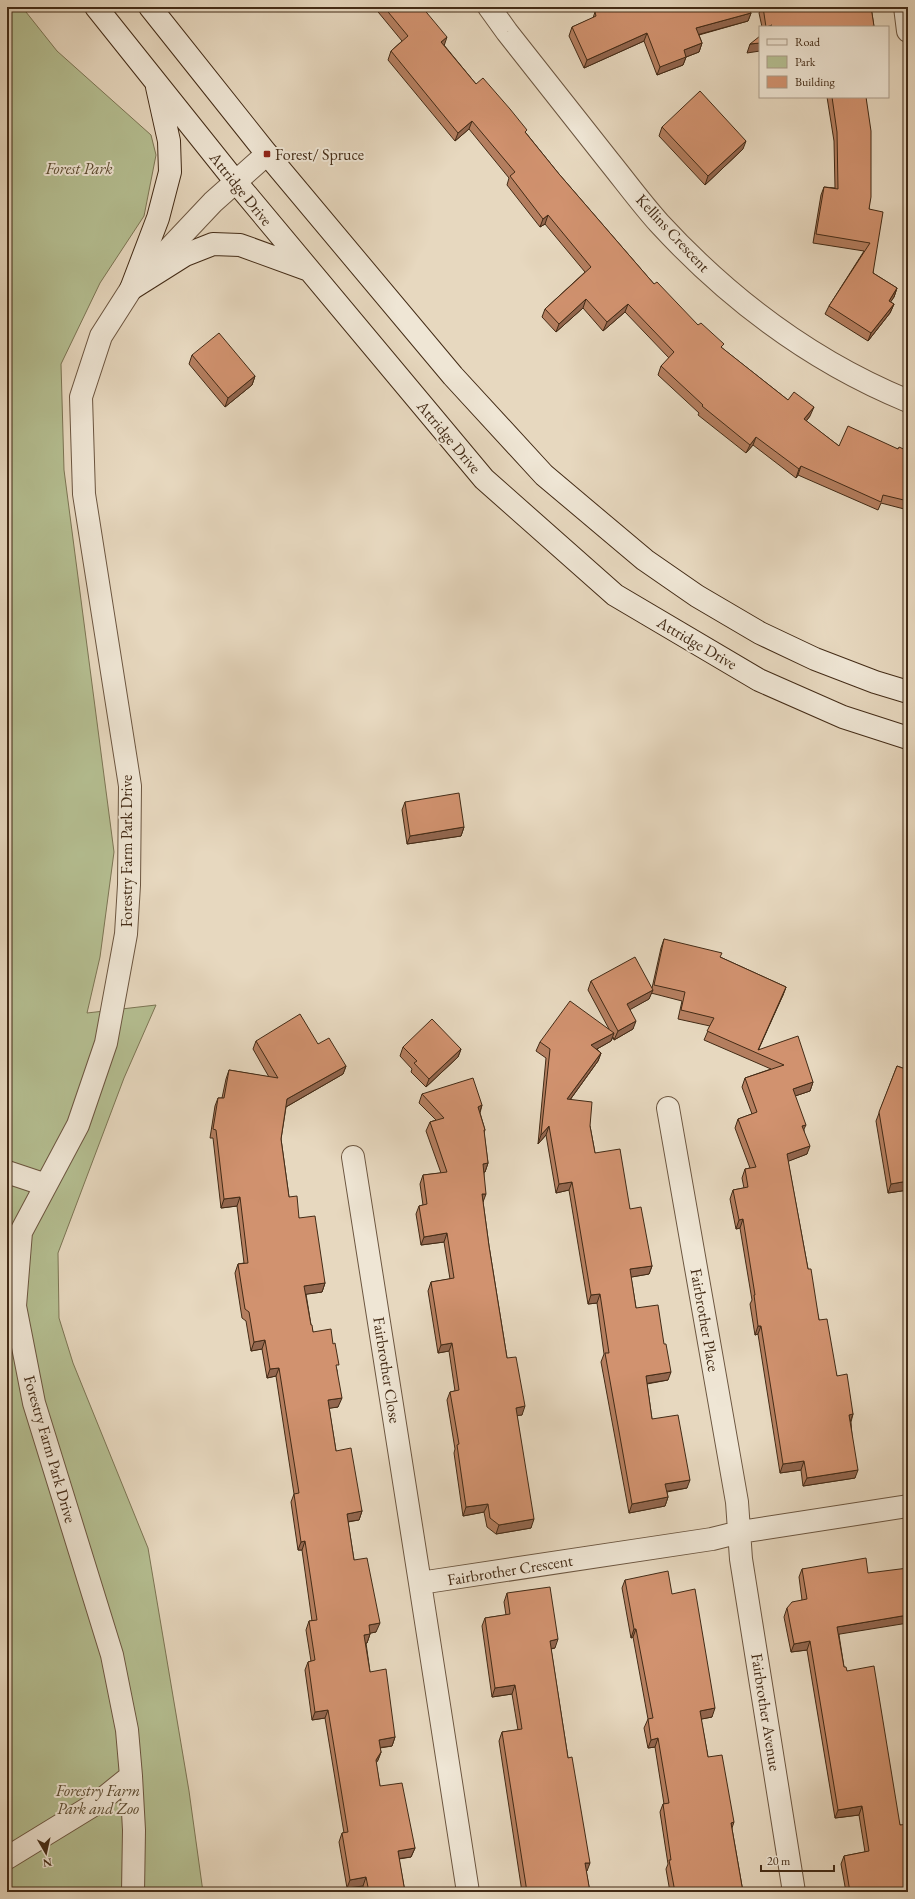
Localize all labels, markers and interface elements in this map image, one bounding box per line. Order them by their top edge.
legend [759,26,889,98]
text: Road [795,34,821,50]
text: Park [795,54,816,70]
text: Building [795,74,836,90]
place label: Forest/ Spruce [275,144,364,165]
street label: Attridge Drive [204,147,277,230]
marker: Forest/ Spruce [262,149,272,159]
park label: Forest Park [44,158,113,179]
street label: Kellins Crescent [631,189,715,277]
street label: Attridge Drive [412,395,486,478]
street label: Attridge Drive [652,611,741,674]
street label: Forestry Farm Park Drive [116,775,137,927]
street label: Fairbrother Place [686,1267,724,1373]
street label: Fairbrother Close [368,1315,406,1425]
street label: Forestry Farm Park Drive [19,1373,81,1525]
street label: Fairbrother Crescent [446,1550,574,1590]
street label: Fairbrother Avenue [746,1652,786,1772]
park label: Forestry Farm Park and Zoo [55,1780,140,1819]
north arrow [26,1833,66,1873]
scale bar [761,1847,834,1873]
text: 20 m [767,1853,791,1869]
text: N [42,1855,53,1871]

